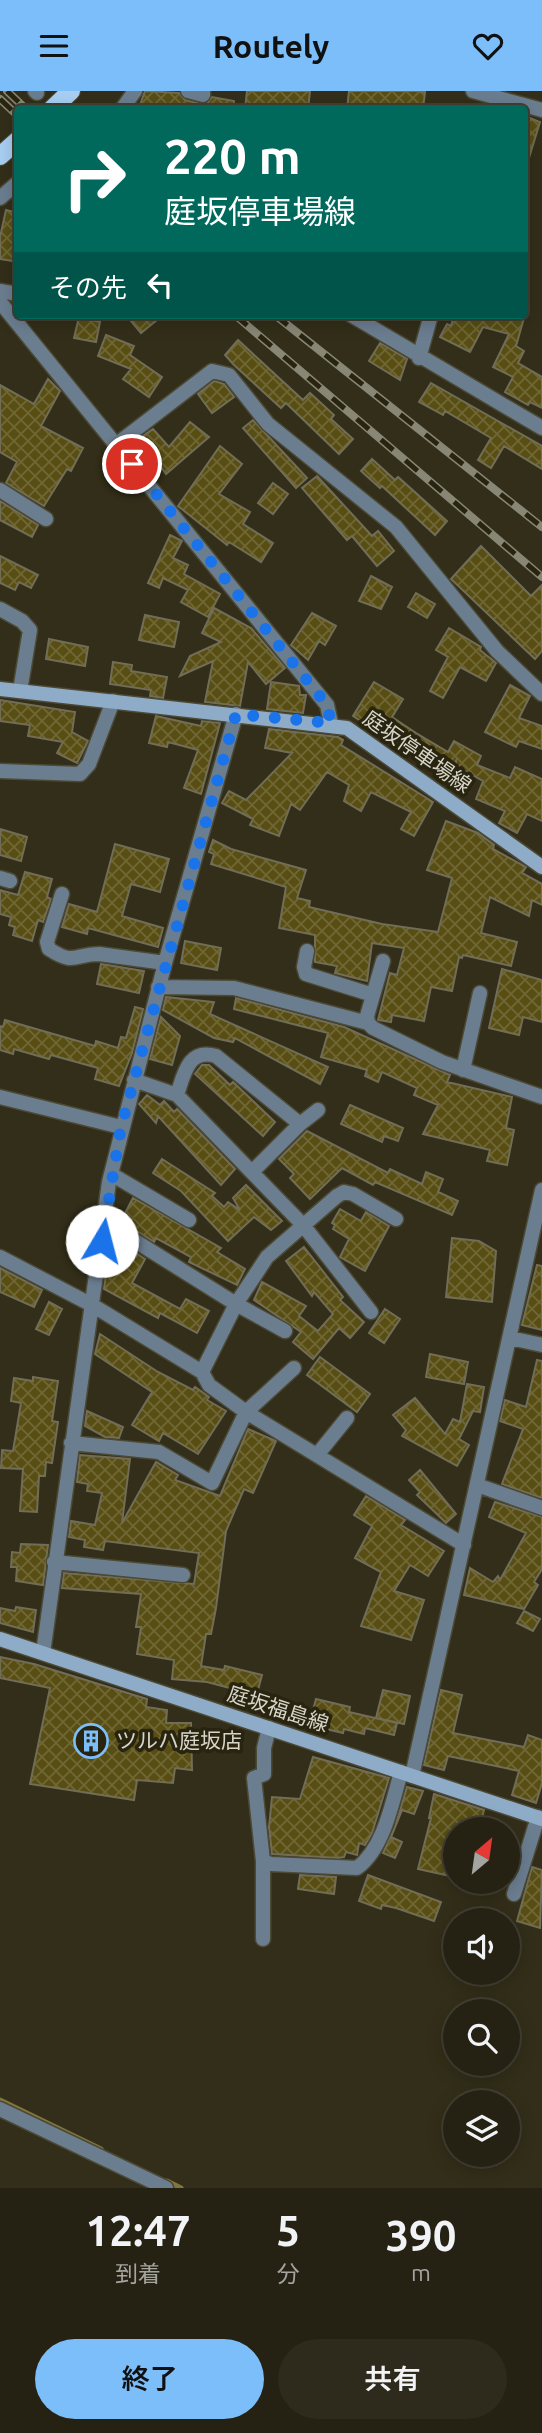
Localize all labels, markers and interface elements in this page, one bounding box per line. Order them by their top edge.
icon: menu [35,27,73,65]
icon: heart [469,27,507,65]
text: Routely [213,28,329,64]
text: 220 m [164,128,301,183]
icon: right [49,133,140,224]
text: 庭坂停車場線 [164,193,356,229]
icon: left [141,266,179,304]
text: その先 [49,273,127,302]
pin [102,434,162,494]
icon: arrive [113,445,151,483]
street label: 庭坂停車場線 [359,705,476,797]
position arrow [65,1204,139,1278]
street label: 庭坂福島線 [225,1680,332,1736]
building icon: ツルハ庭坂店 [72,1722,110,1760]
place label: ツルハ庭坂店 [116,1728,242,1752]
north arrow [443,1817,520,1893]
map controls [443,1817,520,2167]
button: sound [443,1908,520,1985]
button: search [443,1999,520,2076]
button: layers [443,2090,520,2167]
text: 12:47 [86,2207,191,2254]
text: 5 [276,2207,300,2254]
text: 390 [385,2212,456,2259]
text: m [411,2260,431,2285]
text: 到着 [115,2261,161,2286]
text: 分 [277,2261,300,2286]
button: 終了 [35,2339,264,2419]
button: 共有 [278,2339,507,2419]

